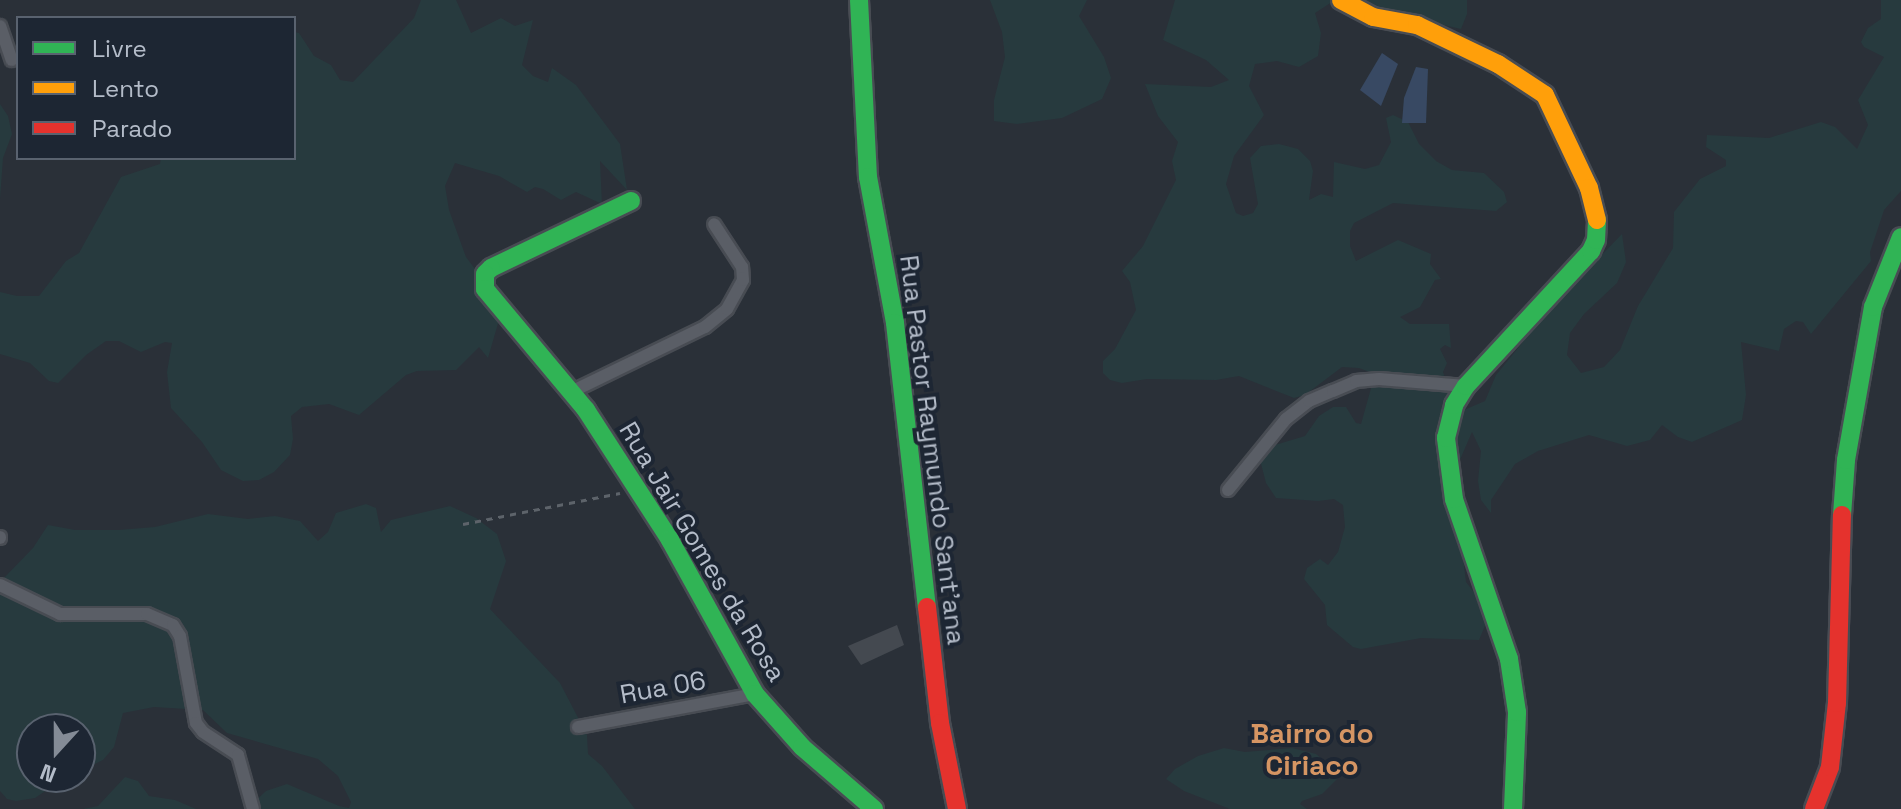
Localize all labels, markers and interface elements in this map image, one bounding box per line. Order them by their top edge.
legend [16,16,296,160]
text: Livre [92,33,147,64]
text: Lento [92,73,159,104]
text: Parado [92,113,172,144]
street label: Rua Pastor Raymundo Sant’ana [893,253,971,647]
street label: Rua Jair Gomes da Rosa [612,417,792,687]
street label: Rua 06 [618,665,708,711]
north arrow [16,713,96,793]
district label: Bairro do Ciriaco [1250,716,1374,782]
text: N [36,758,60,789]

